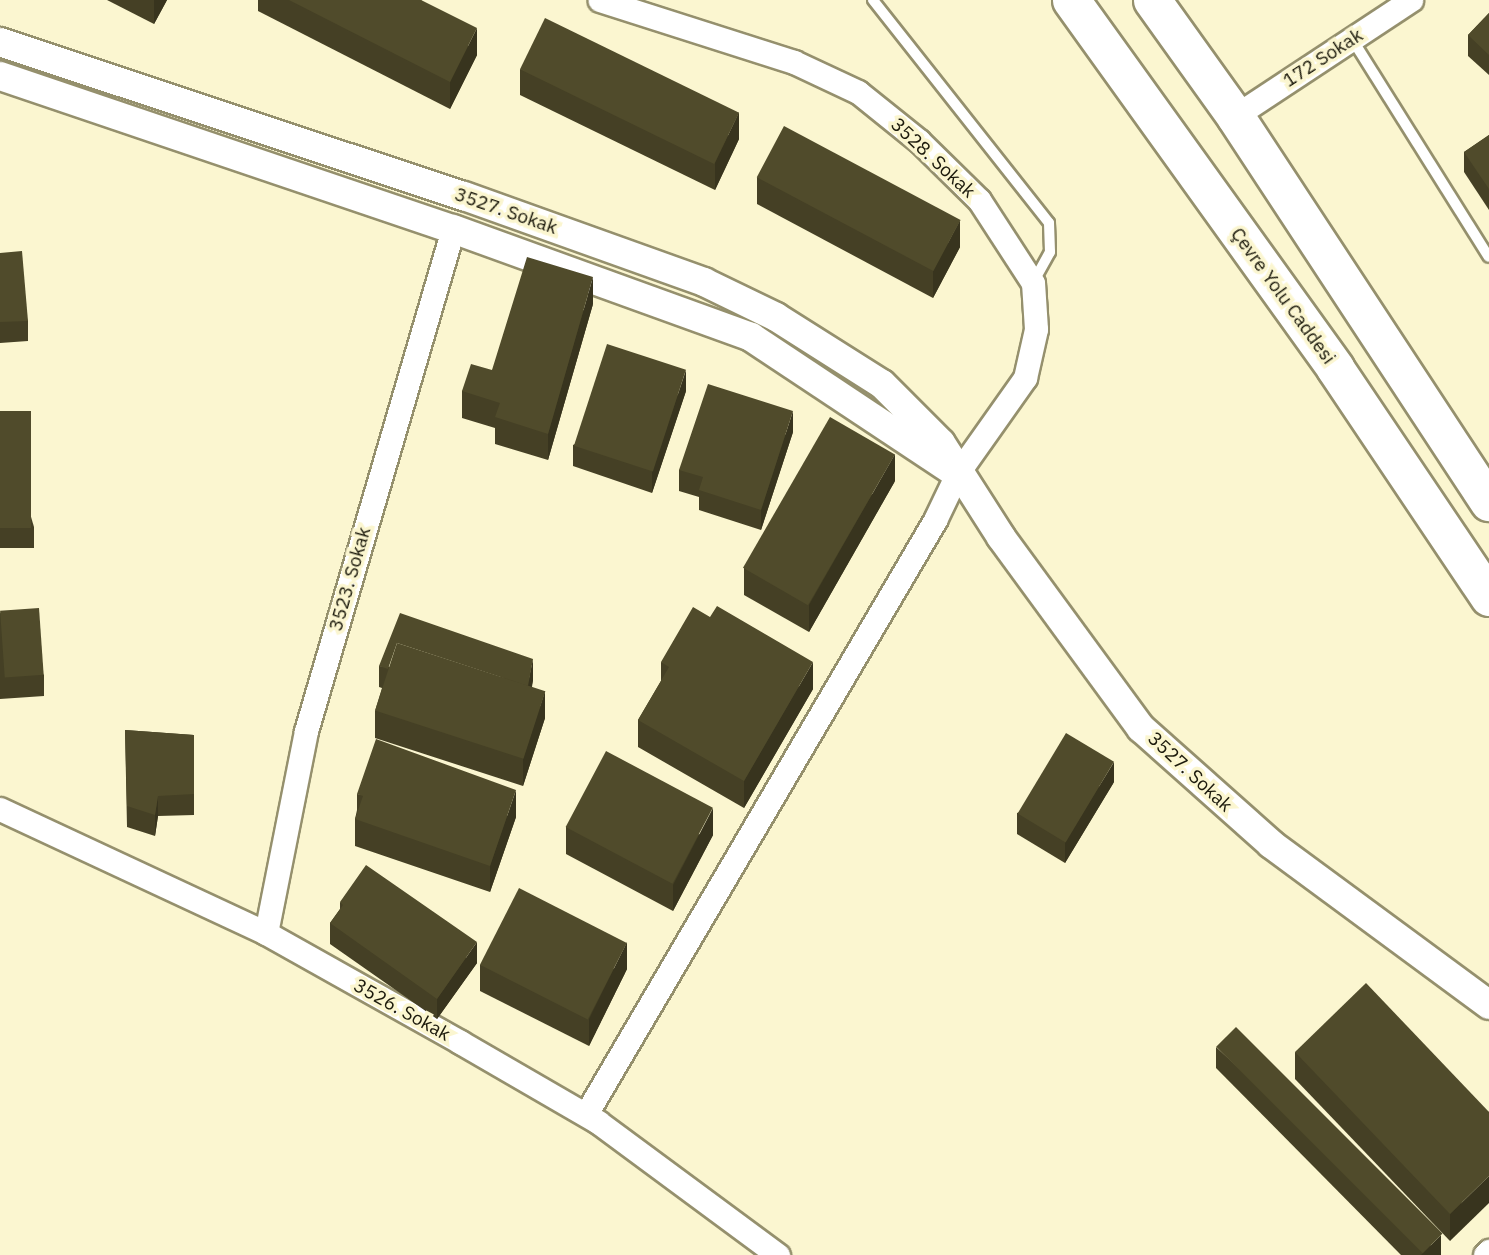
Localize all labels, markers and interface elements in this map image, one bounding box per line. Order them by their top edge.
street label: 172 Sokak [1279,24,1367,92]
street label: 3528. Sokak [886,113,980,203]
street label: 3527. Sokak [452,183,560,239]
street label: Çevre Yolu Caddesi [1226,223,1340,369]
street label: 3523. Sokak [324,524,376,634]
street label: 3527. Sokak [1143,727,1237,817]
street label: 3526. Sokak [350,974,454,1046]

